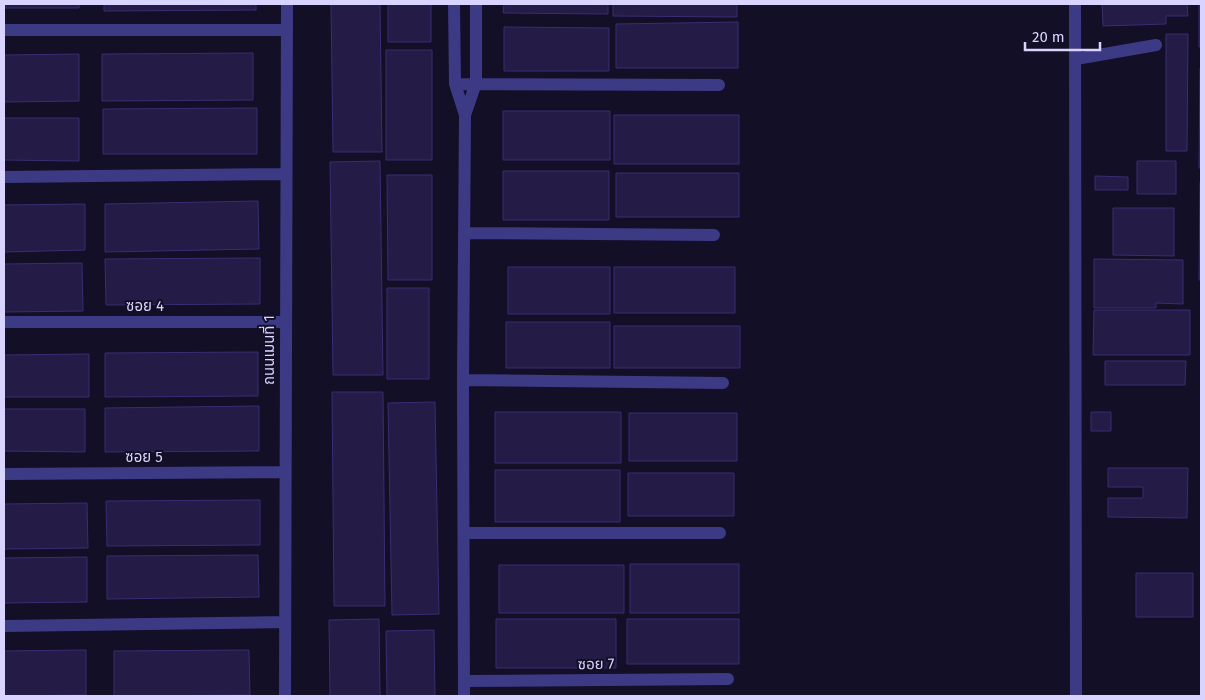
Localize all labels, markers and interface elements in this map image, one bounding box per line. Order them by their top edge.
scale bar [1025,20,1100,52]
text: 20 m [1032,28,1065,46]
street label: ซอย 4 [126,297,164,315]
street label: ถนนเมนที่ 1 [258,315,278,385]
street label: ซอย 5 [125,448,163,466]
street label: ซอย 7 [578,655,615,673]

